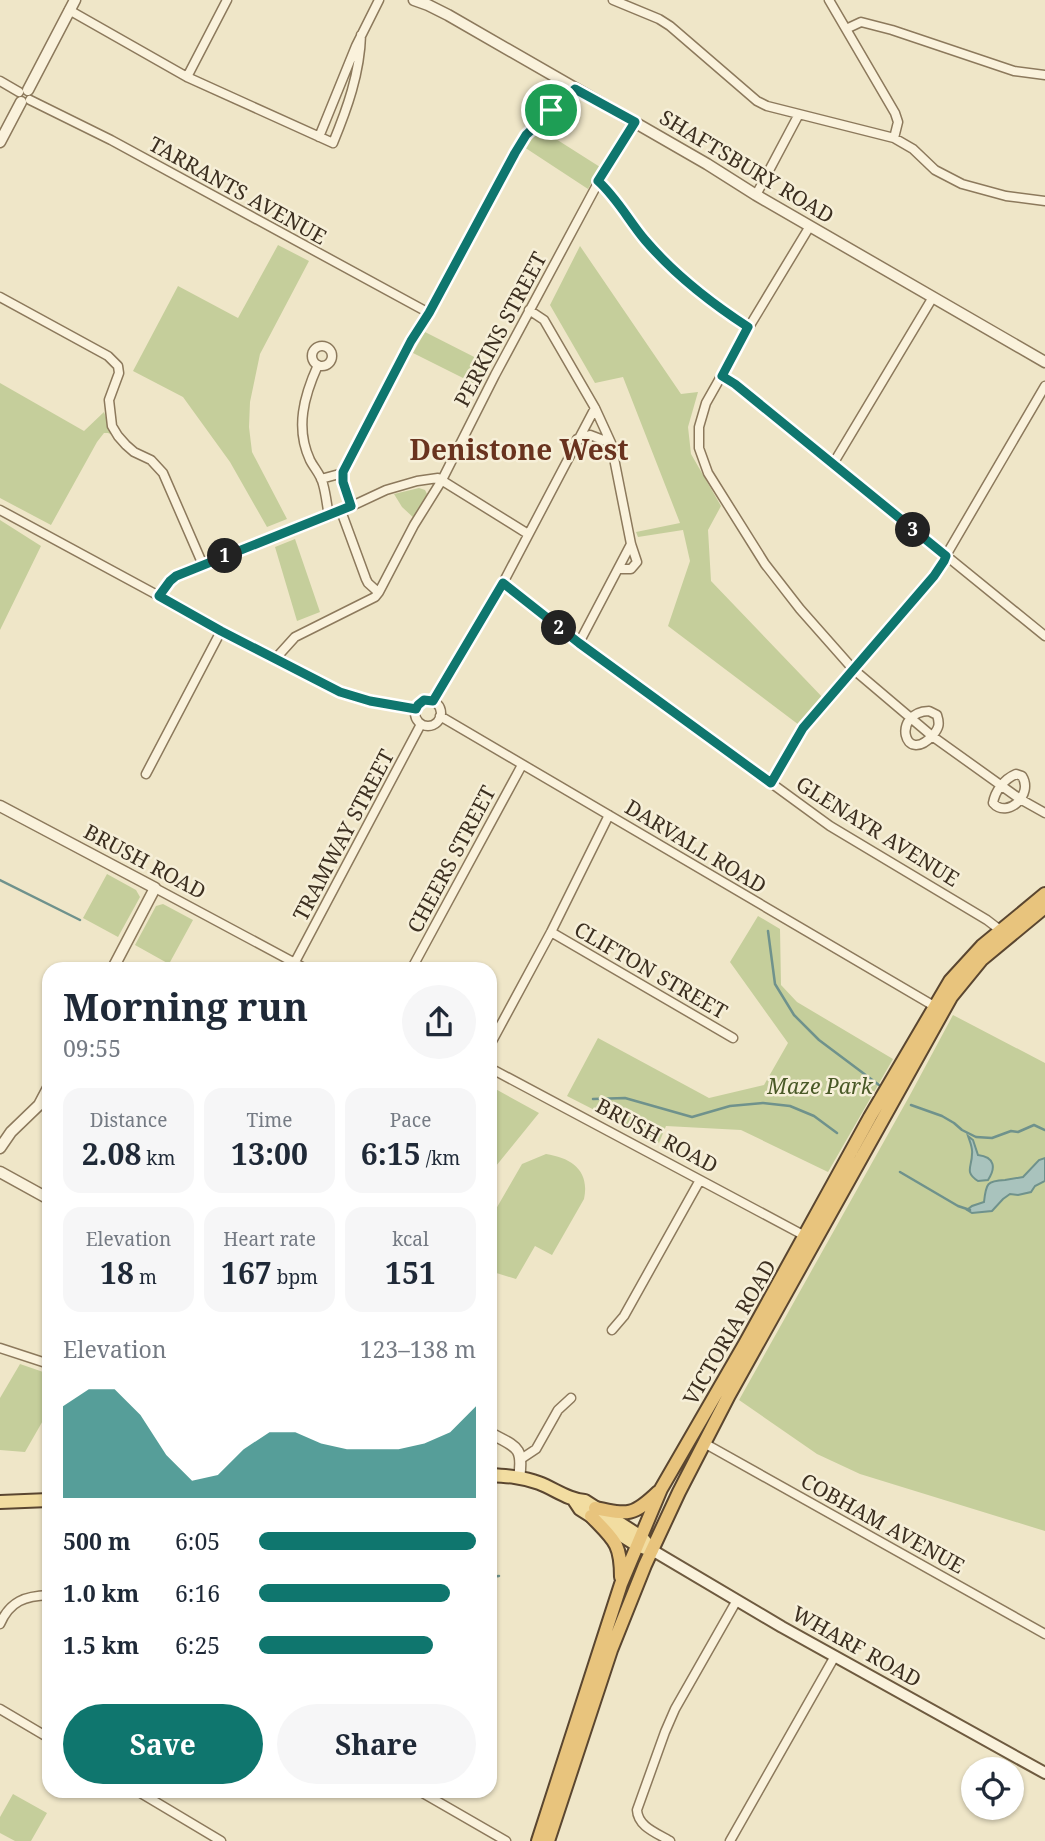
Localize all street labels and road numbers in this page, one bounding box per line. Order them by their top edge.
street label: SHAFTSBURY ROAD [655,103,839,229]
street label: TARRANTS AVENUE [144,129,332,251]
street label: PERKINS STREET [447,247,553,411]
street label: TRAMWAY STREET [286,744,400,926]
street label: GLENAYR AVENUE [791,769,965,893]
street label: CHEERS STREET [400,780,502,938]
street label: DARVALL ROAD [620,793,772,899]
street label: BRUSH ROAD [79,817,211,905]
street label: CLIFTON STREET [569,915,733,1025]
street label: BRUSH ROAD [591,1091,723,1179]
street label: VICTORIA ROAD [676,1254,782,1410]
street label: COBHAM AVENUE [796,1466,970,1580]
street label: WHARF ROAD [787,1599,927,1693]

